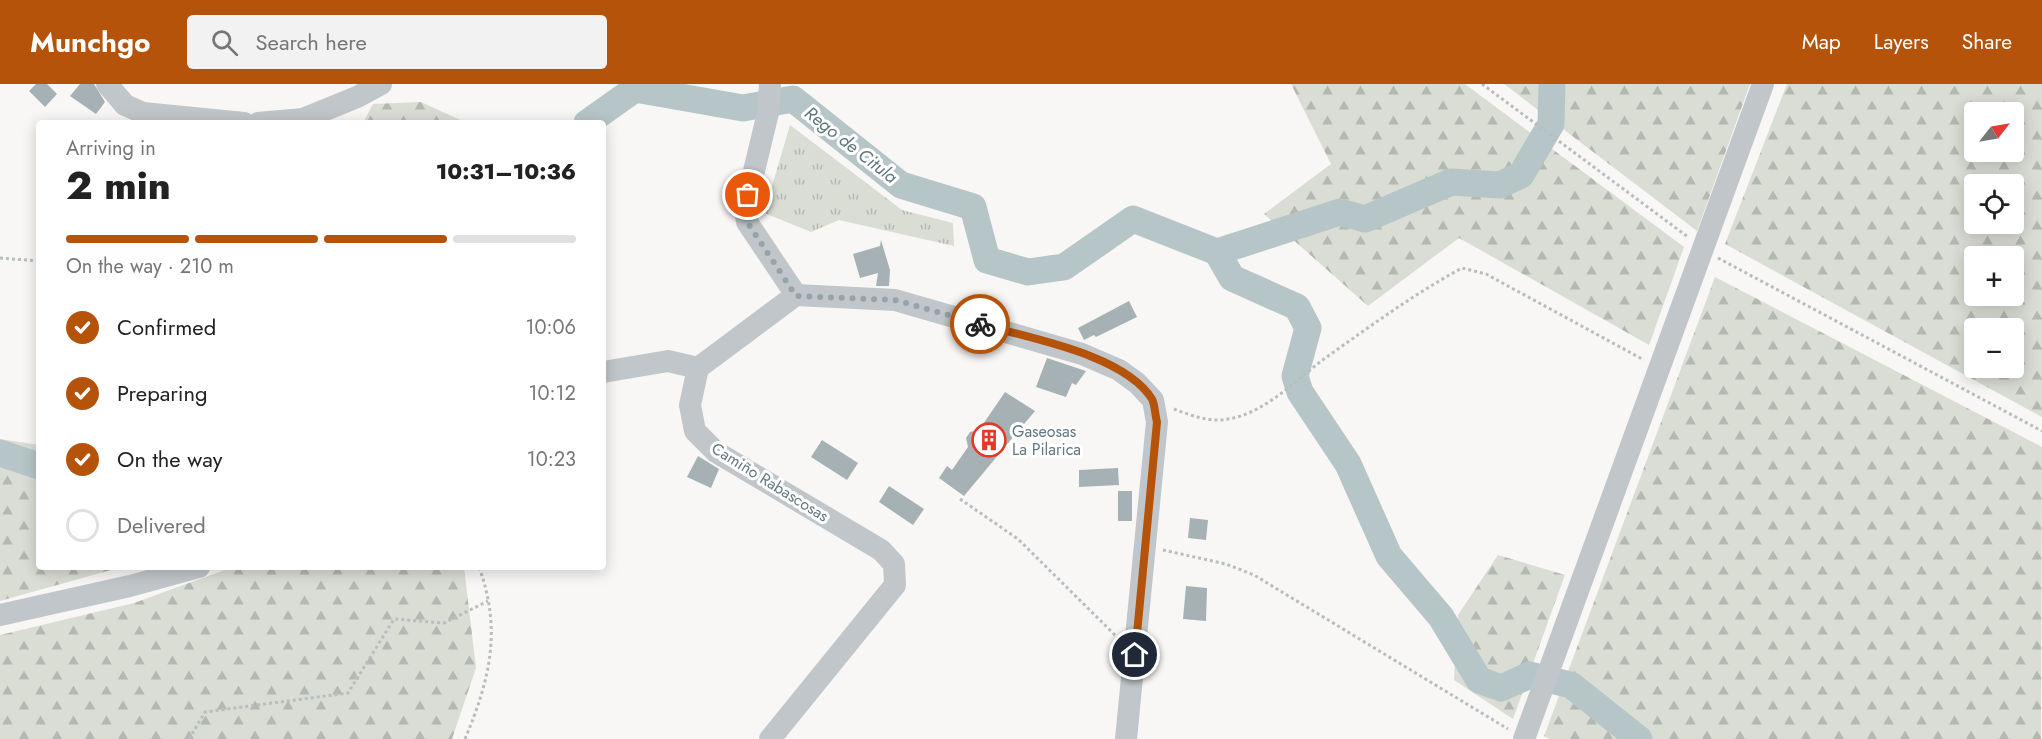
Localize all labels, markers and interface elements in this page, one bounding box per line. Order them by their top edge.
search box [187,15,607,69]
text: Munchgo [30,22,151,63]
icon: search [208,26,241,59]
text: Search here [256,26,367,58]
text: Map [1802,27,1841,57]
text: Layers [1874,27,1929,57]
text: Share [1962,27,2012,57]
water label: Rego de Citula [799,100,903,190]
north arrow [1964,102,2024,162]
map controls [1964,102,2024,378]
text: Arriving in [66,134,156,163]
text: 10:31–10:36 [436,155,576,187]
text: 2 min [66,157,171,214]
pin [722,169,773,220]
button: locate [1964,174,2024,234]
icon: bag [731,178,764,211]
button: + [1964,246,2024,306]
text: On the way · 210 m [66,252,234,281]
courier [950,294,1010,354]
icon: bike [964,308,997,341]
icon: check [66,311,99,344]
text: Confirmed [117,311,216,343]
text: 10:06 [525,313,576,342]
button: − [1964,318,2024,378]
icon: check [66,377,99,410]
text: Preparing [117,377,208,409]
text: 10:12 [529,379,576,408]
place label: Gaseosas La Pilarica [1012,420,1081,461]
building icon: Gaseosas La Pilarica [971,422,1007,458]
street label: Camiño Rabascosas [707,437,833,527]
icon: check [66,443,99,476]
text: On the way [117,443,222,475]
text: 10:23 [527,445,576,474]
text: Delivered [117,509,206,541]
pin [1109,629,1160,680]
icon: home [1118,638,1151,671]

